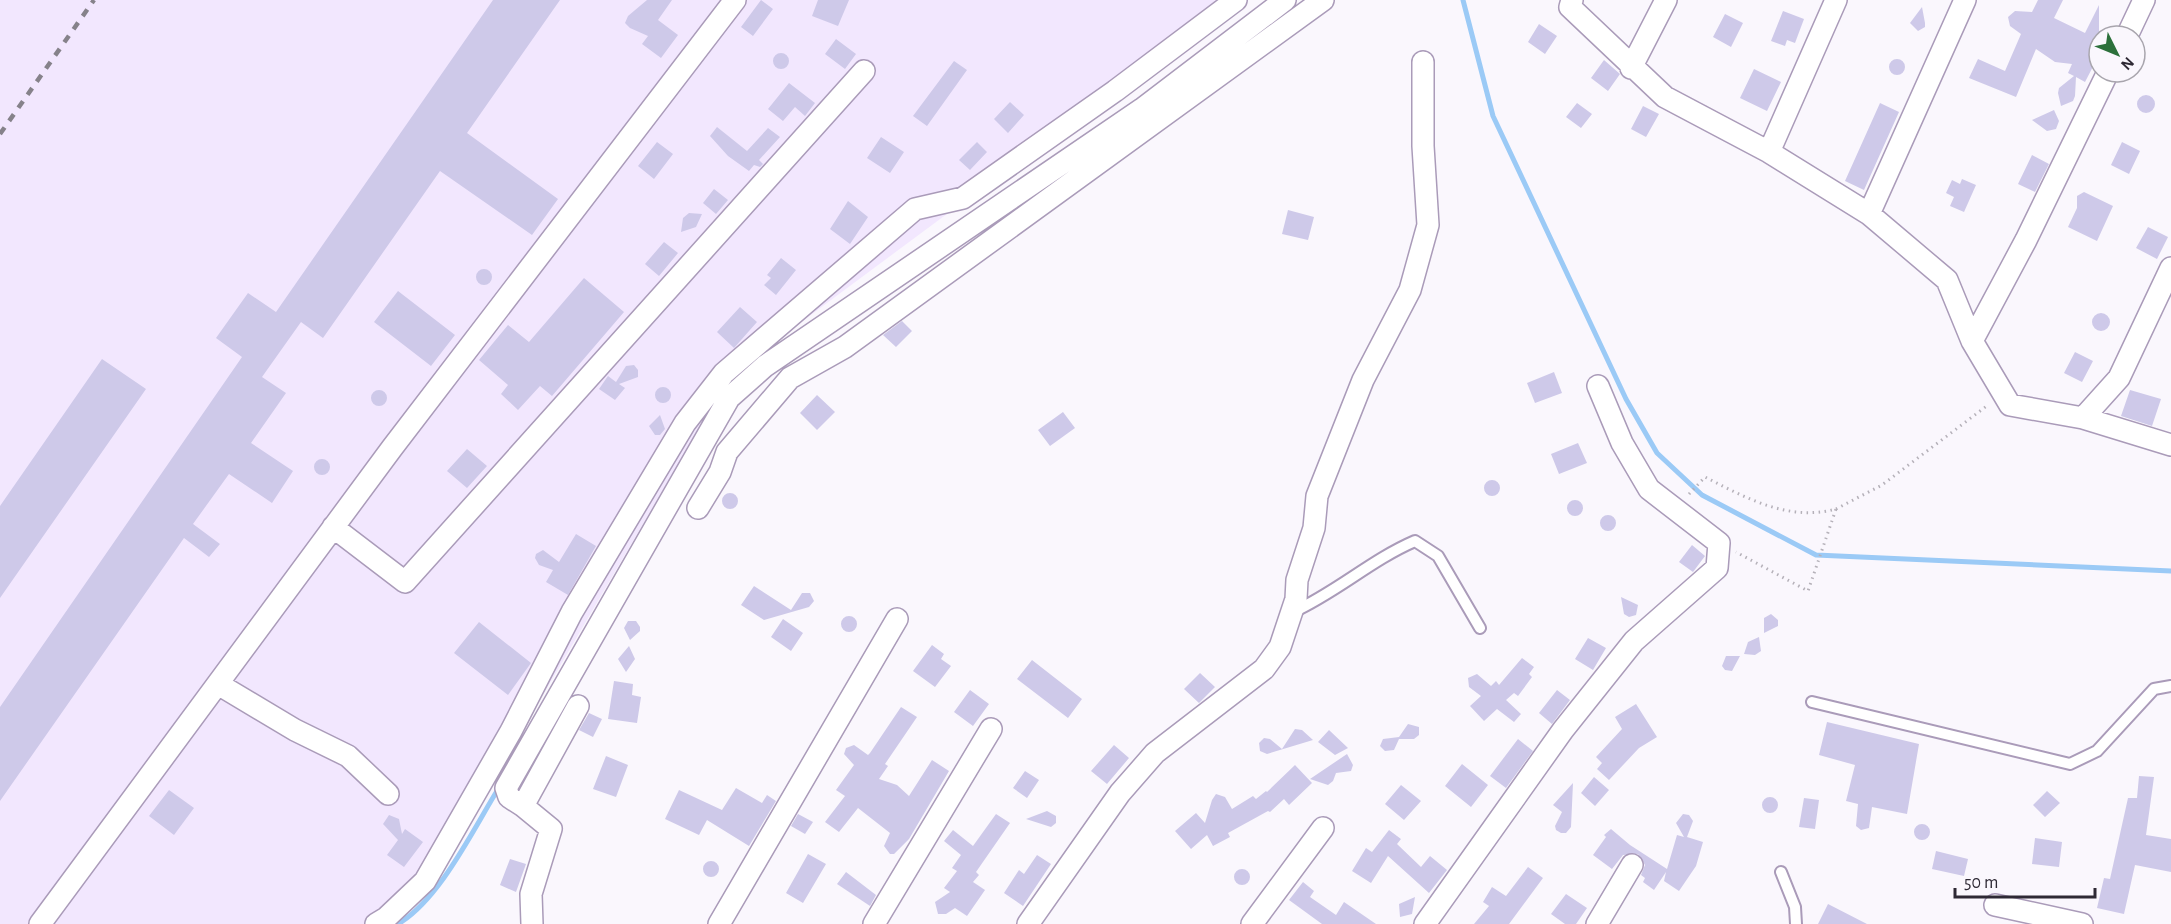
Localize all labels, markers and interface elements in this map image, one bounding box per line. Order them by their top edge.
north arrow [2087,24,2147,84]
text: N [2118,54,2137,73]
scale bar [1955,861,2094,899]
text: 50 m [1964,874,1998,892]

